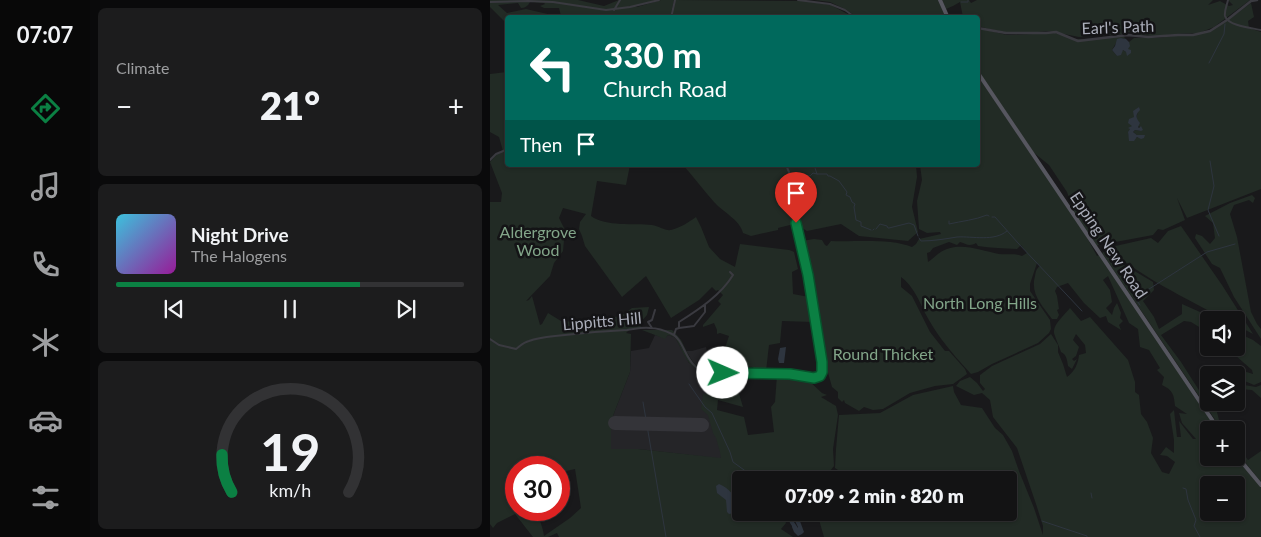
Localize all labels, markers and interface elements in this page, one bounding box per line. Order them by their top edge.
street label: Earl's Path [1081,16,1155,37]
text: 07:07 [17,21,73,48]
text: 330 m [603,33,702,75]
icon: left [520,35,585,100]
text: Climate [116,58,169,77]
text: Church Road [603,75,727,102]
text: 21° [260,82,320,128]
text: − [116,89,132,123]
text: + [448,89,464,123]
icon: directions [28,91,63,126]
icon: arrive [572,130,600,158]
text: Then [520,133,562,156]
icon: music [28,169,63,204]
pin [775,172,817,223]
icon: arrive [782,179,810,207]
street label: Epping New Road [1067,188,1152,302]
park label: Aldergrove Wood [500,222,576,259]
text: Night Drive [191,223,289,246]
text: The Halogens [191,246,287,265]
icon: phone [28,247,63,282]
park label: North Long Hills [923,293,1037,312]
icon: previous [160,295,188,323]
icon: pause [276,295,304,323]
icon: next [392,295,420,323]
street label: Lippitts Hill [562,308,642,333]
map controls [1200,311,1245,521]
button: sound [1200,311,1245,356]
icon: climate [28,325,63,360]
park label: Round Thicket [833,344,934,363]
position arrow [696,346,748,398]
button: layers [1200,366,1245,411]
icon: car [28,403,63,438]
text: 19 [260,420,320,482]
button: + [1200,421,1245,466]
speed limit sign: 30 [505,456,570,521]
button: − [1200,476,1245,521]
text: km/h [269,479,311,501]
icon: filters [28,480,63,515]
text: 07:09 · 2 min · 820 m [785,484,964,507]

